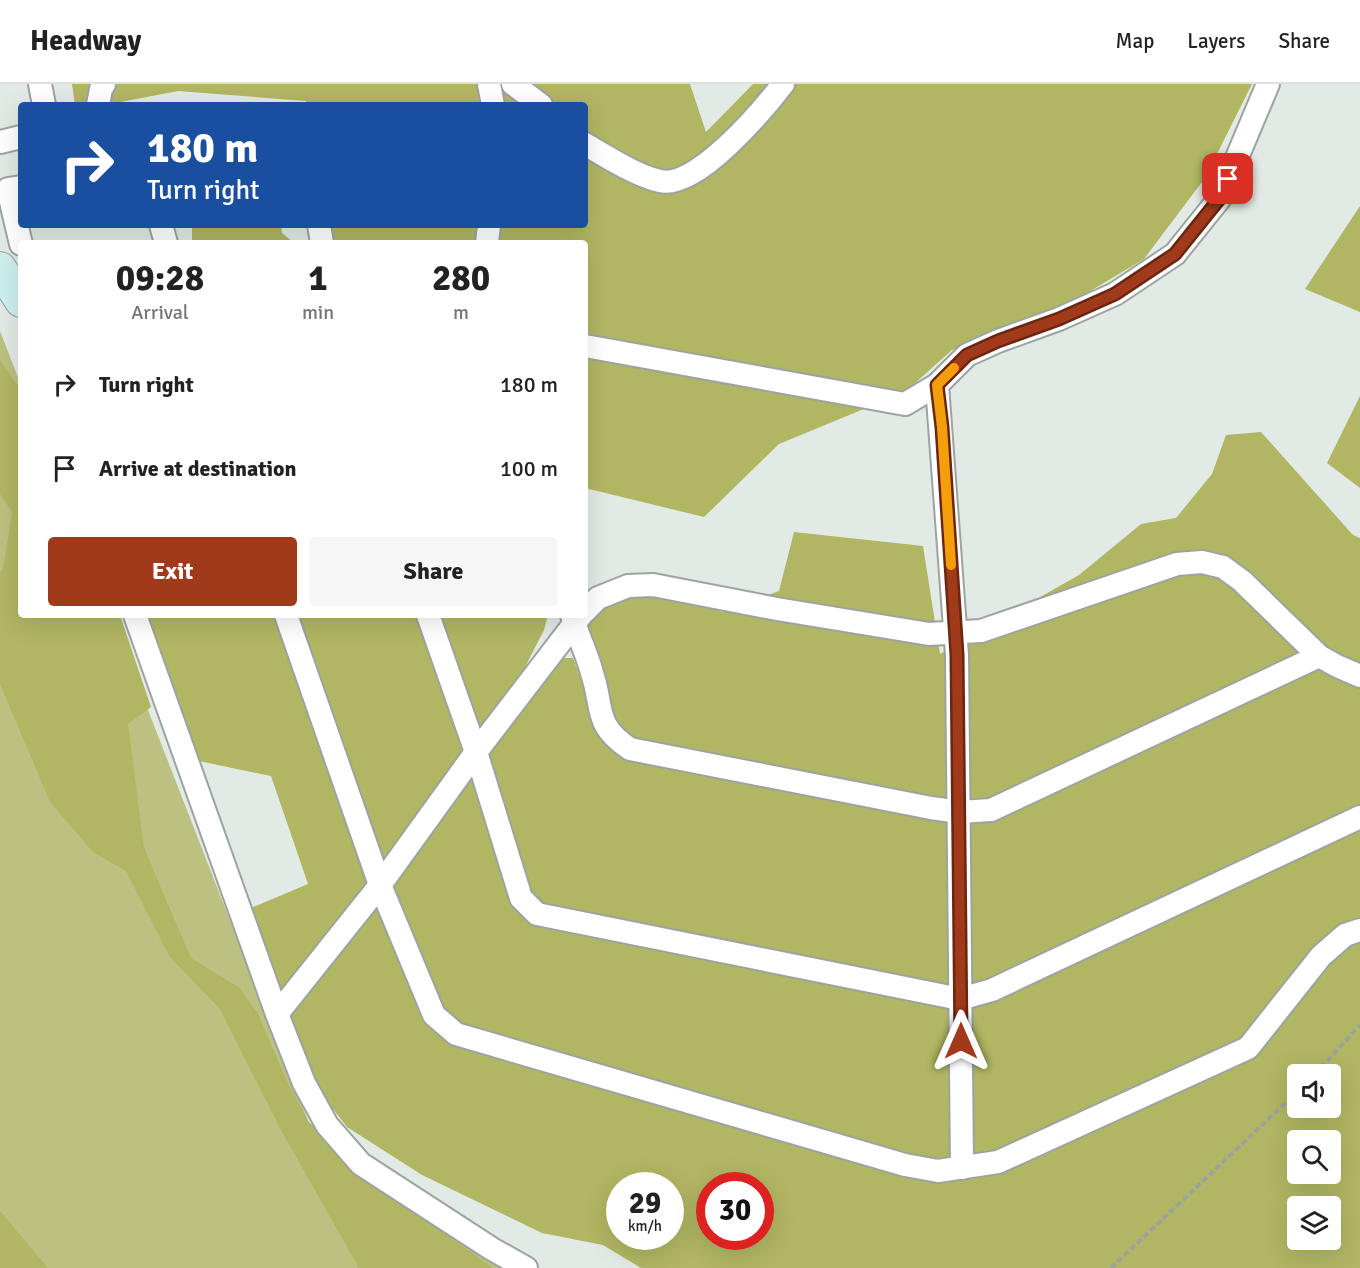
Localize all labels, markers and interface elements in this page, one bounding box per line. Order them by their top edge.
text: Headway [30,24,141,58]
text: Map [1116,28,1154,54]
text: Layers [1187,28,1245,54]
text: Share [1278,28,1330,54]
text: 180 m [147,123,258,174]
icon: right [48,126,126,204]
pin [1202,153,1253,204]
icon: arrive [1211,162,1244,195]
text: Turn right [147,174,260,207]
text: 09:28 [116,256,204,301]
text: 1 [308,256,328,301]
text: 280 [432,256,490,301]
text: Arrival [131,300,189,325]
text: min [302,300,334,325]
text: m [453,300,469,325]
icon: right [48,368,81,401]
text: Turn right [99,371,194,398]
text: 180 m [500,371,558,398]
icon: arrive [48,452,81,485]
text: Arrive at destination [99,455,296,482]
text: 100 m [500,455,558,482]
button: Exit [48,537,297,606]
button: Share [309,537,558,606]
position arrow [929,1009,993,1073]
map controls [1287,1064,1341,1250]
button: sound [1287,1064,1341,1118]
button: search [1287,1130,1341,1184]
speed limit sign: 30 [696,1172,774,1250]
text: 29 [629,1185,661,1222]
button: layers [1287,1196,1341,1250]
text: km/h [628,1217,662,1235]

